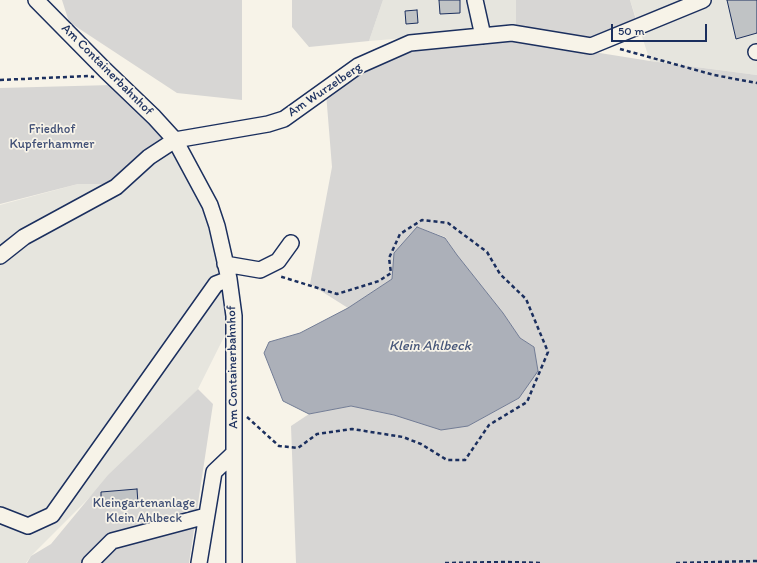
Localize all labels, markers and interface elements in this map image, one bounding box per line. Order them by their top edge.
scale bar [613,16,709,42]
street label: Am Containerbahnhof [58,21,156,119]
text: 50 m [618,24,644,38]
street label: Am Wurzelberg [285,59,365,121]
park label: Friedhof Kupferhammer [10,122,94,153]
street label: Am Containerbahnhof [224,305,242,429]
water label: Klein Ahlbeck [389,338,471,354]
park label: Kleingartenanlage Klein Ahlbeck [93,496,195,527]

